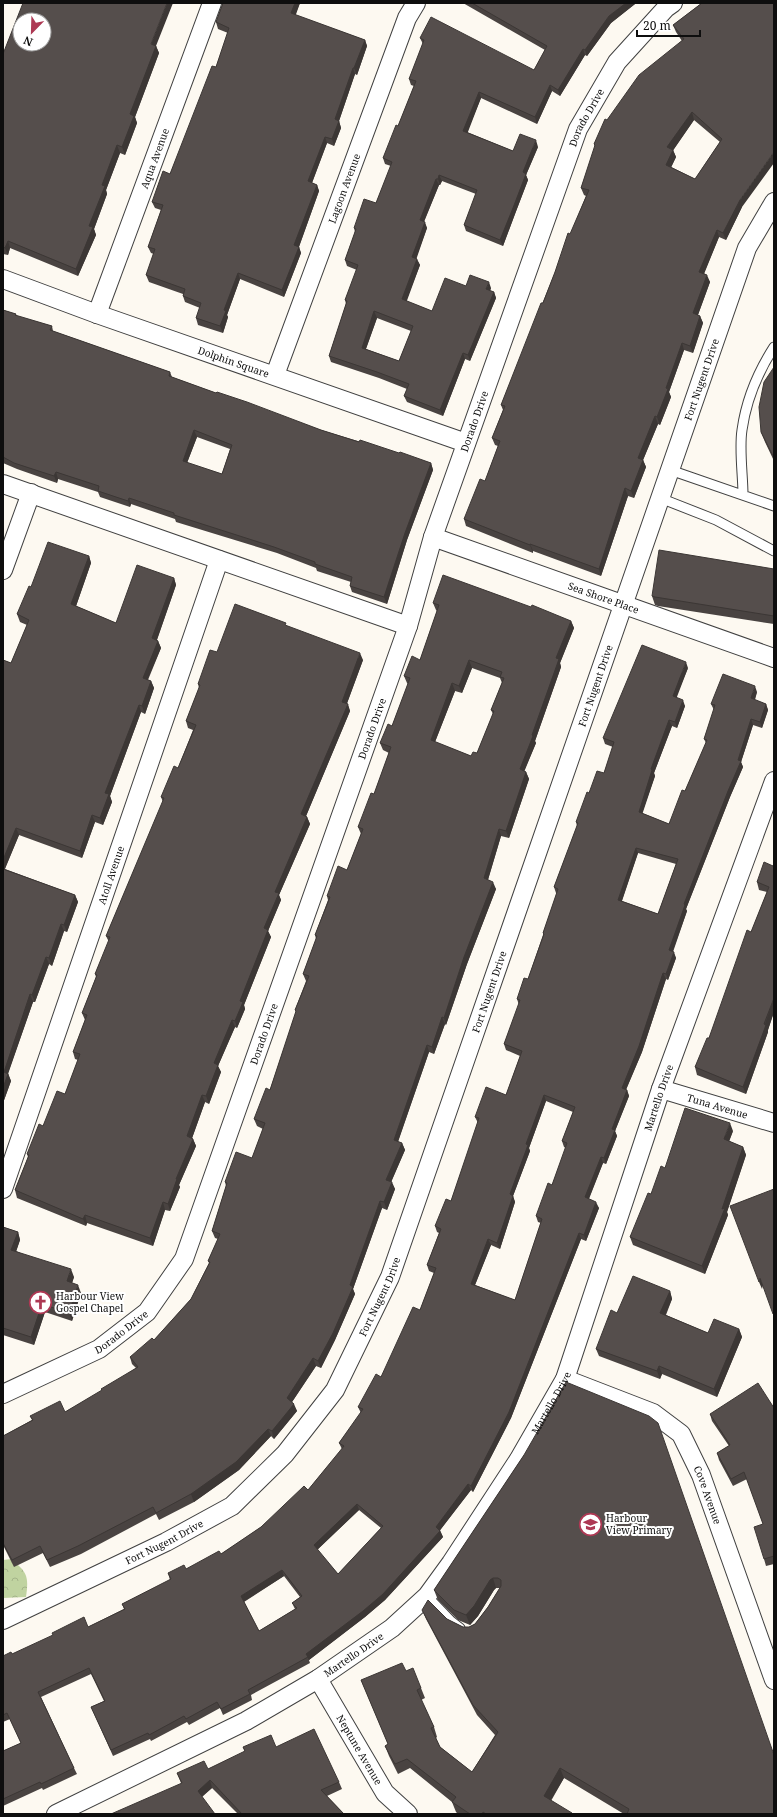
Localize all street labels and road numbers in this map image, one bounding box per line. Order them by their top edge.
street label: Dorado Drive [565,86,607,149]
street label: Aqua Avenue [137,126,172,190]
street label: Lagoon Avenue [325,151,363,225]
street label: Fort Nugent Drive [681,337,722,422]
street label: Dolphin Square [196,343,271,381]
street label: Dorado Drive [457,389,491,454]
street label: Sea Shore Place [566,578,641,617]
street label: Fort Nugent Drive [574,643,616,728]
street label: Dorado Drive [354,696,389,761]
street label: Atoll Avenue [94,844,127,906]
street label: Fort Nugent Drive [468,949,510,1035]
street label: Dorado Drive [246,1001,281,1066]
street label: Martello Drive [641,1062,676,1133]
street label: Tuna Avenue [685,1090,750,1122]
street label: Fort Nugent Drive [355,1255,403,1338]
street label: Dorado Drive [92,1307,151,1357]
street label: Martello Drive [528,1370,574,1437]
street label: Cove Avenue [690,1463,725,1526]
street label: Fort Nugent Drive [123,1516,206,1568]
street label: Martello Drive [321,1629,386,1680]
street label: Neptune Avenue [333,1712,386,1787]

